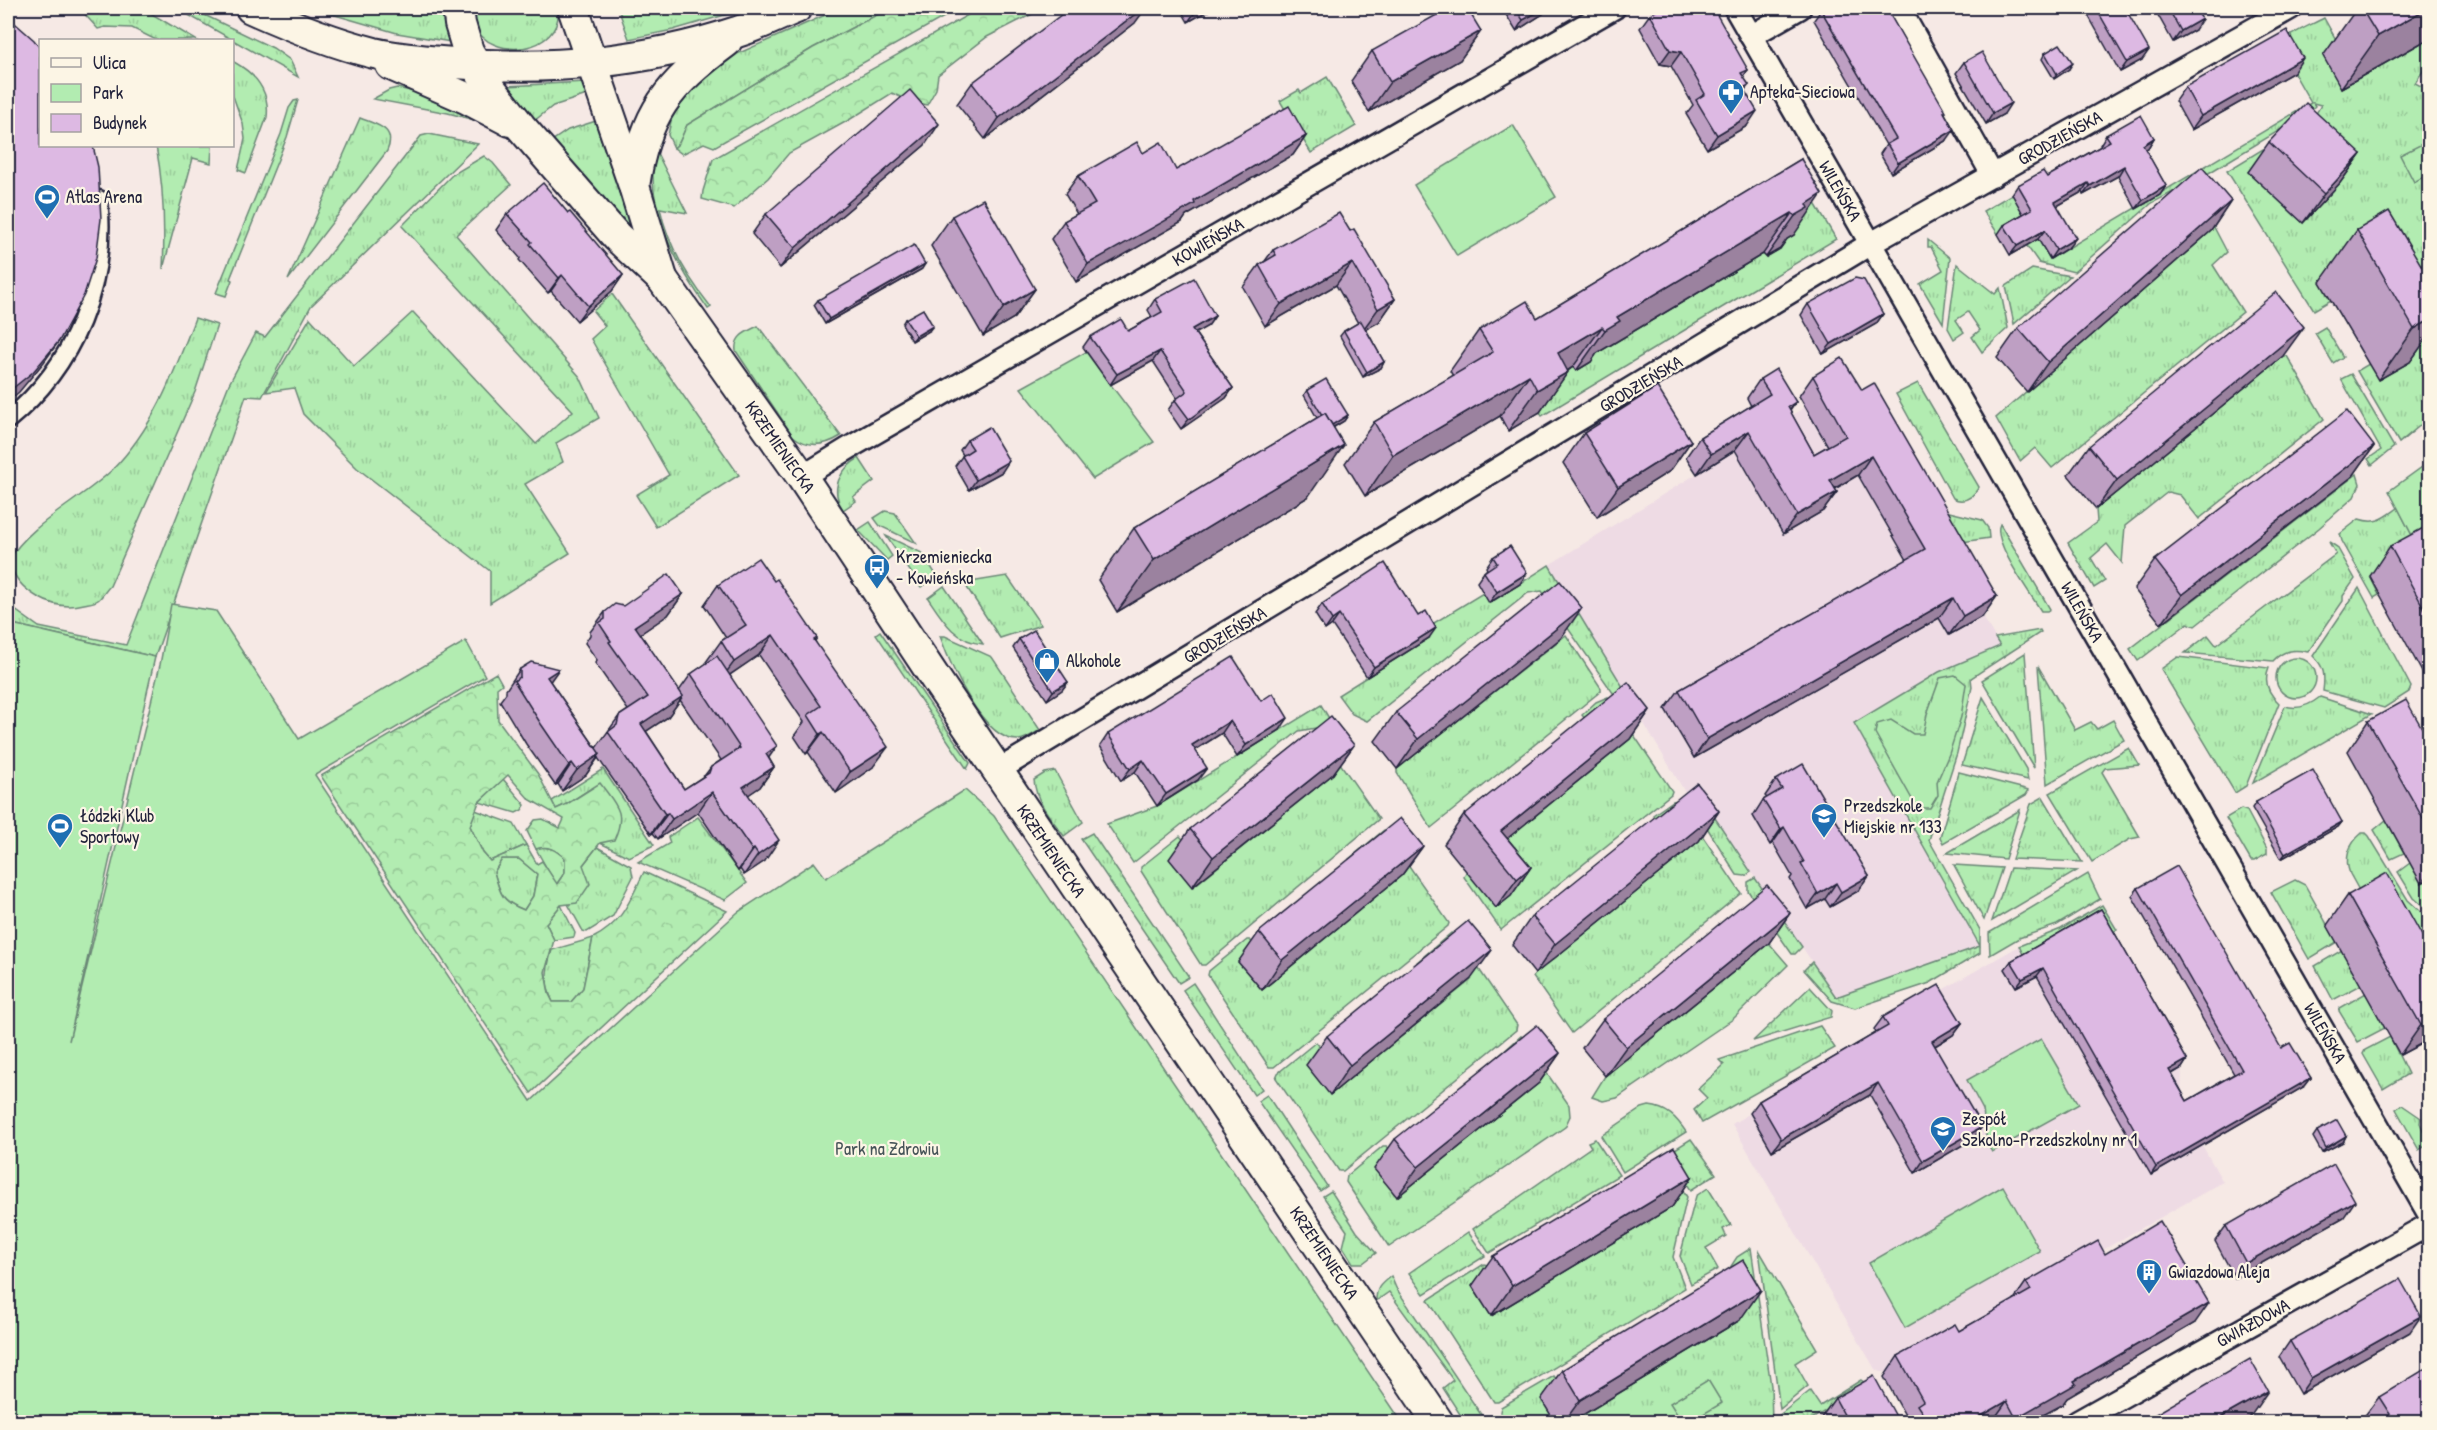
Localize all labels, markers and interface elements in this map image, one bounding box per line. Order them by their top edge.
legend [39,39,234,147]
text: Ulica [93,50,126,75]
pharmacy icon: Apteka-Sieciowa [1716,77,1746,115]
place label: Apteka-Sieciowa [1750,79,1855,104]
text: Park [93,80,124,105]
street label: GRODZIEŃSKA [2013,104,2107,171]
text: Budynek [93,110,147,135]
street label: WILEŃSKA [1813,156,1868,226]
sports icon: Atlas Arena [32,182,62,220]
place label: Atlas Arena [66,184,142,209]
street label: KOWIEŃSKA [1167,211,1248,272]
street label: GRODZIEŃSKA [1595,349,1687,418]
street label: KRZEMIENIECKA [739,396,822,498]
place label: Krzemieniecka - Kowieńska [896,544,992,590]
bus stop icon: Krzemieniecka - Kowieńska [862,552,892,590]
street label: WILEŃSKA [2055,577,2110,647]
street label: GRODZIEŃSKA [1179,600,1271,669]
shop icon: Alkohole [1032,646,1062,684]
place label: Alkohole [1066,648,1121,673]
place label: Przedszkole Miejskie nr 133 [1844,793,1942,839]
street label: KRZEMIENIECKA [1011,799,1092,902]
school or university icon: Przedszkole Miejskie nr 133 [1809,801,1839,839]
place label: Łódzki Klub Sportowy [80,803,155,849]
sports icon: Łódzki Klub Sportowy [45,811,75,849]
street label: WILEŃSKA [2298,998,2353,1068]
place label: Zespół Szkolno-Przedszkolny nr 1 [1962,1106,2137,1152]
school or university icon: Zespół Szkolno-Przedszkolny nr 1 [1928,1114,1958,1152]
park label: Park na Zdrowiu [835,1136,939,1161]
street label: KRZEMIENIECKA [1284,1201,1365,1304]
building icon: Gwiazdowa Aleja [2134,1257,2164,1295]
place label: Gwiazdowa Aleja [2168,1259,2270,1284]
street label: GWIAZDOWA [2212,1292,2294,1353]

